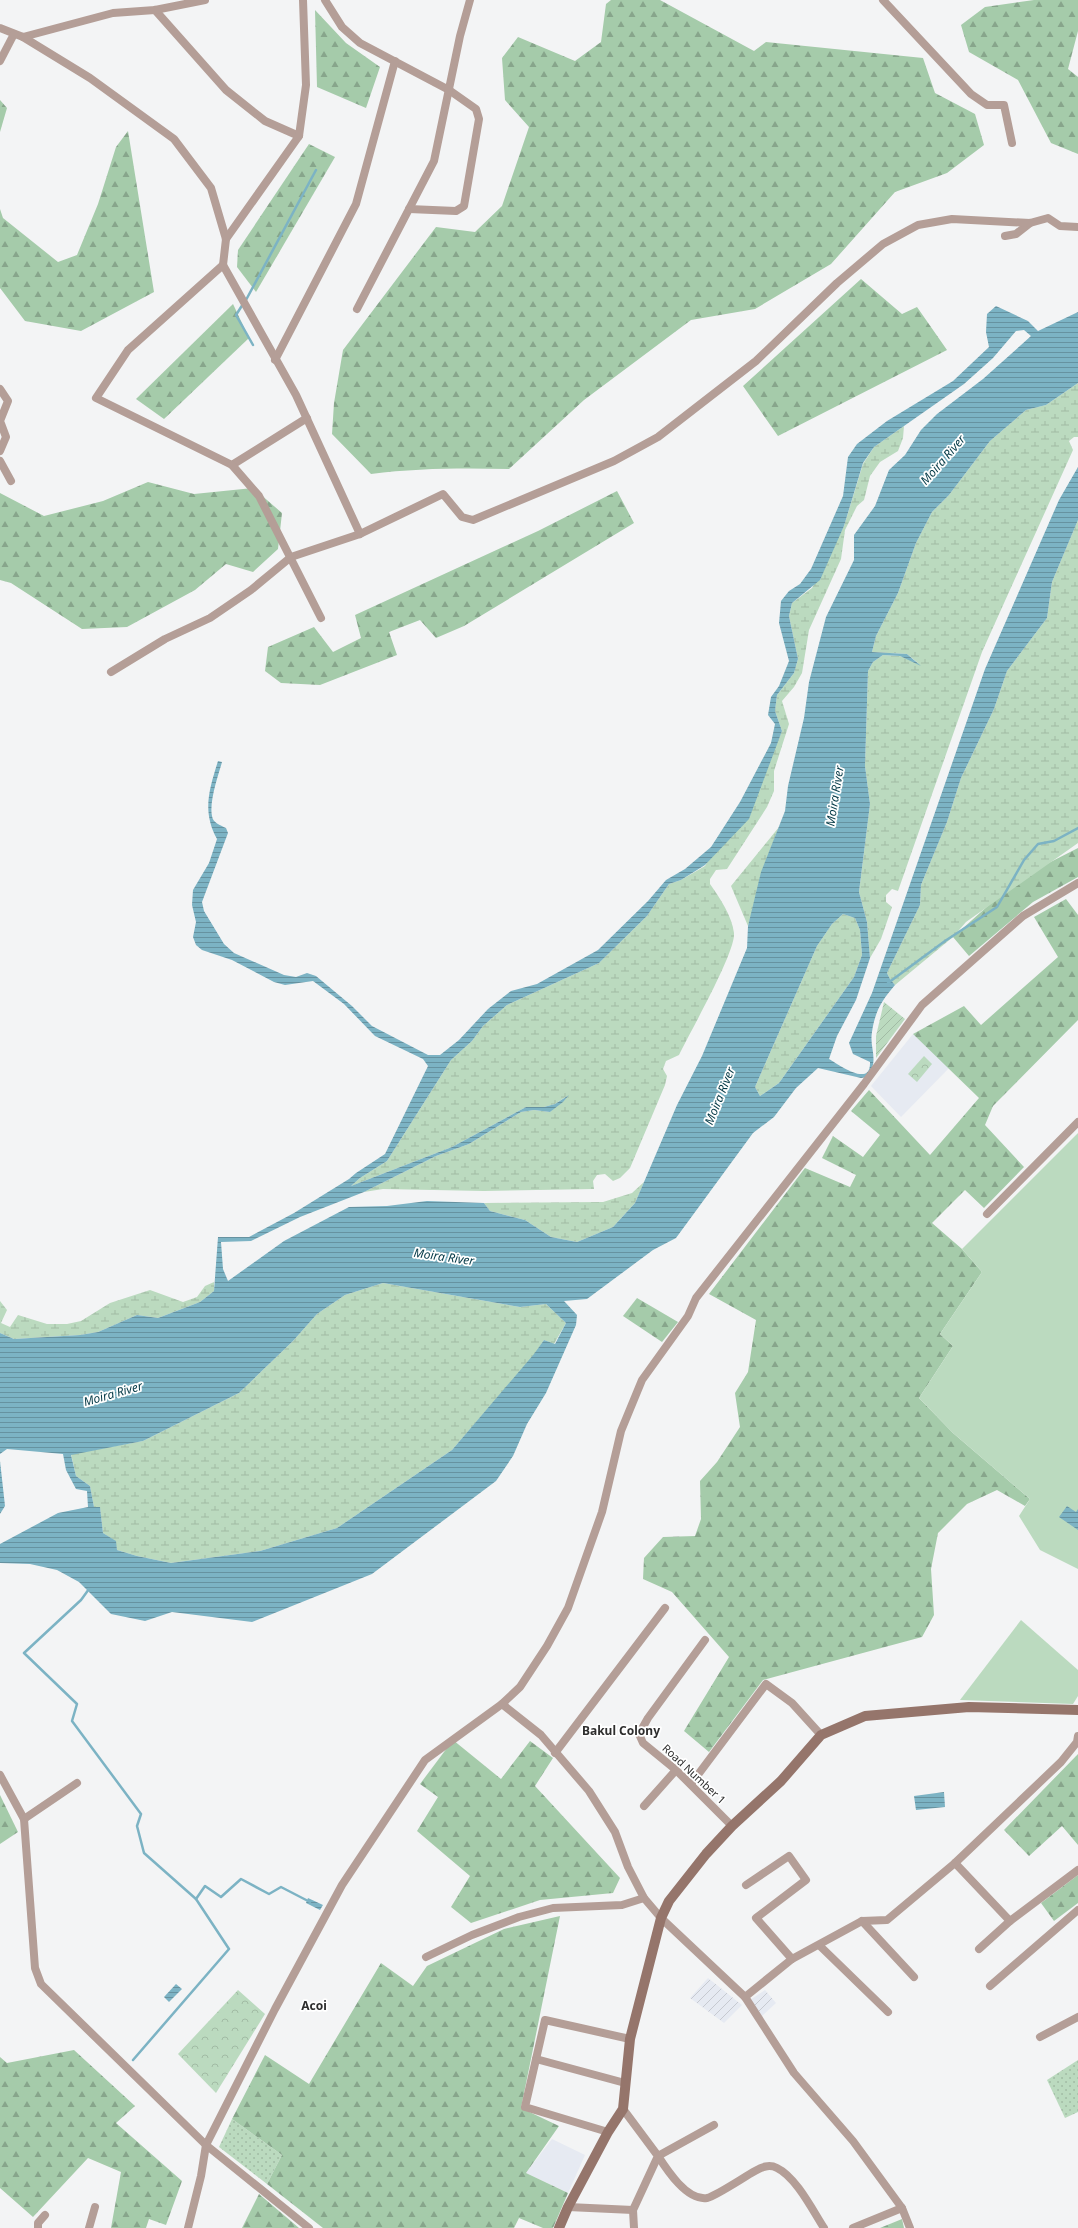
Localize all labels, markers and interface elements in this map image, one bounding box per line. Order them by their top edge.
water label: Moira River [916,430,970,488]
water label: Moira River [821,763,848,827]
water label: Moira River [700,1063,739,1127]
water label: Moira River [413,1244,477,1269]
water label: Moira River [81,1377,146,1410]
district label: Bakul Colony [582,1722,660,1739]
street label: Road Number 1 [659,1740,729,1807]
district label: Acoi [301,1997,327,2014]

